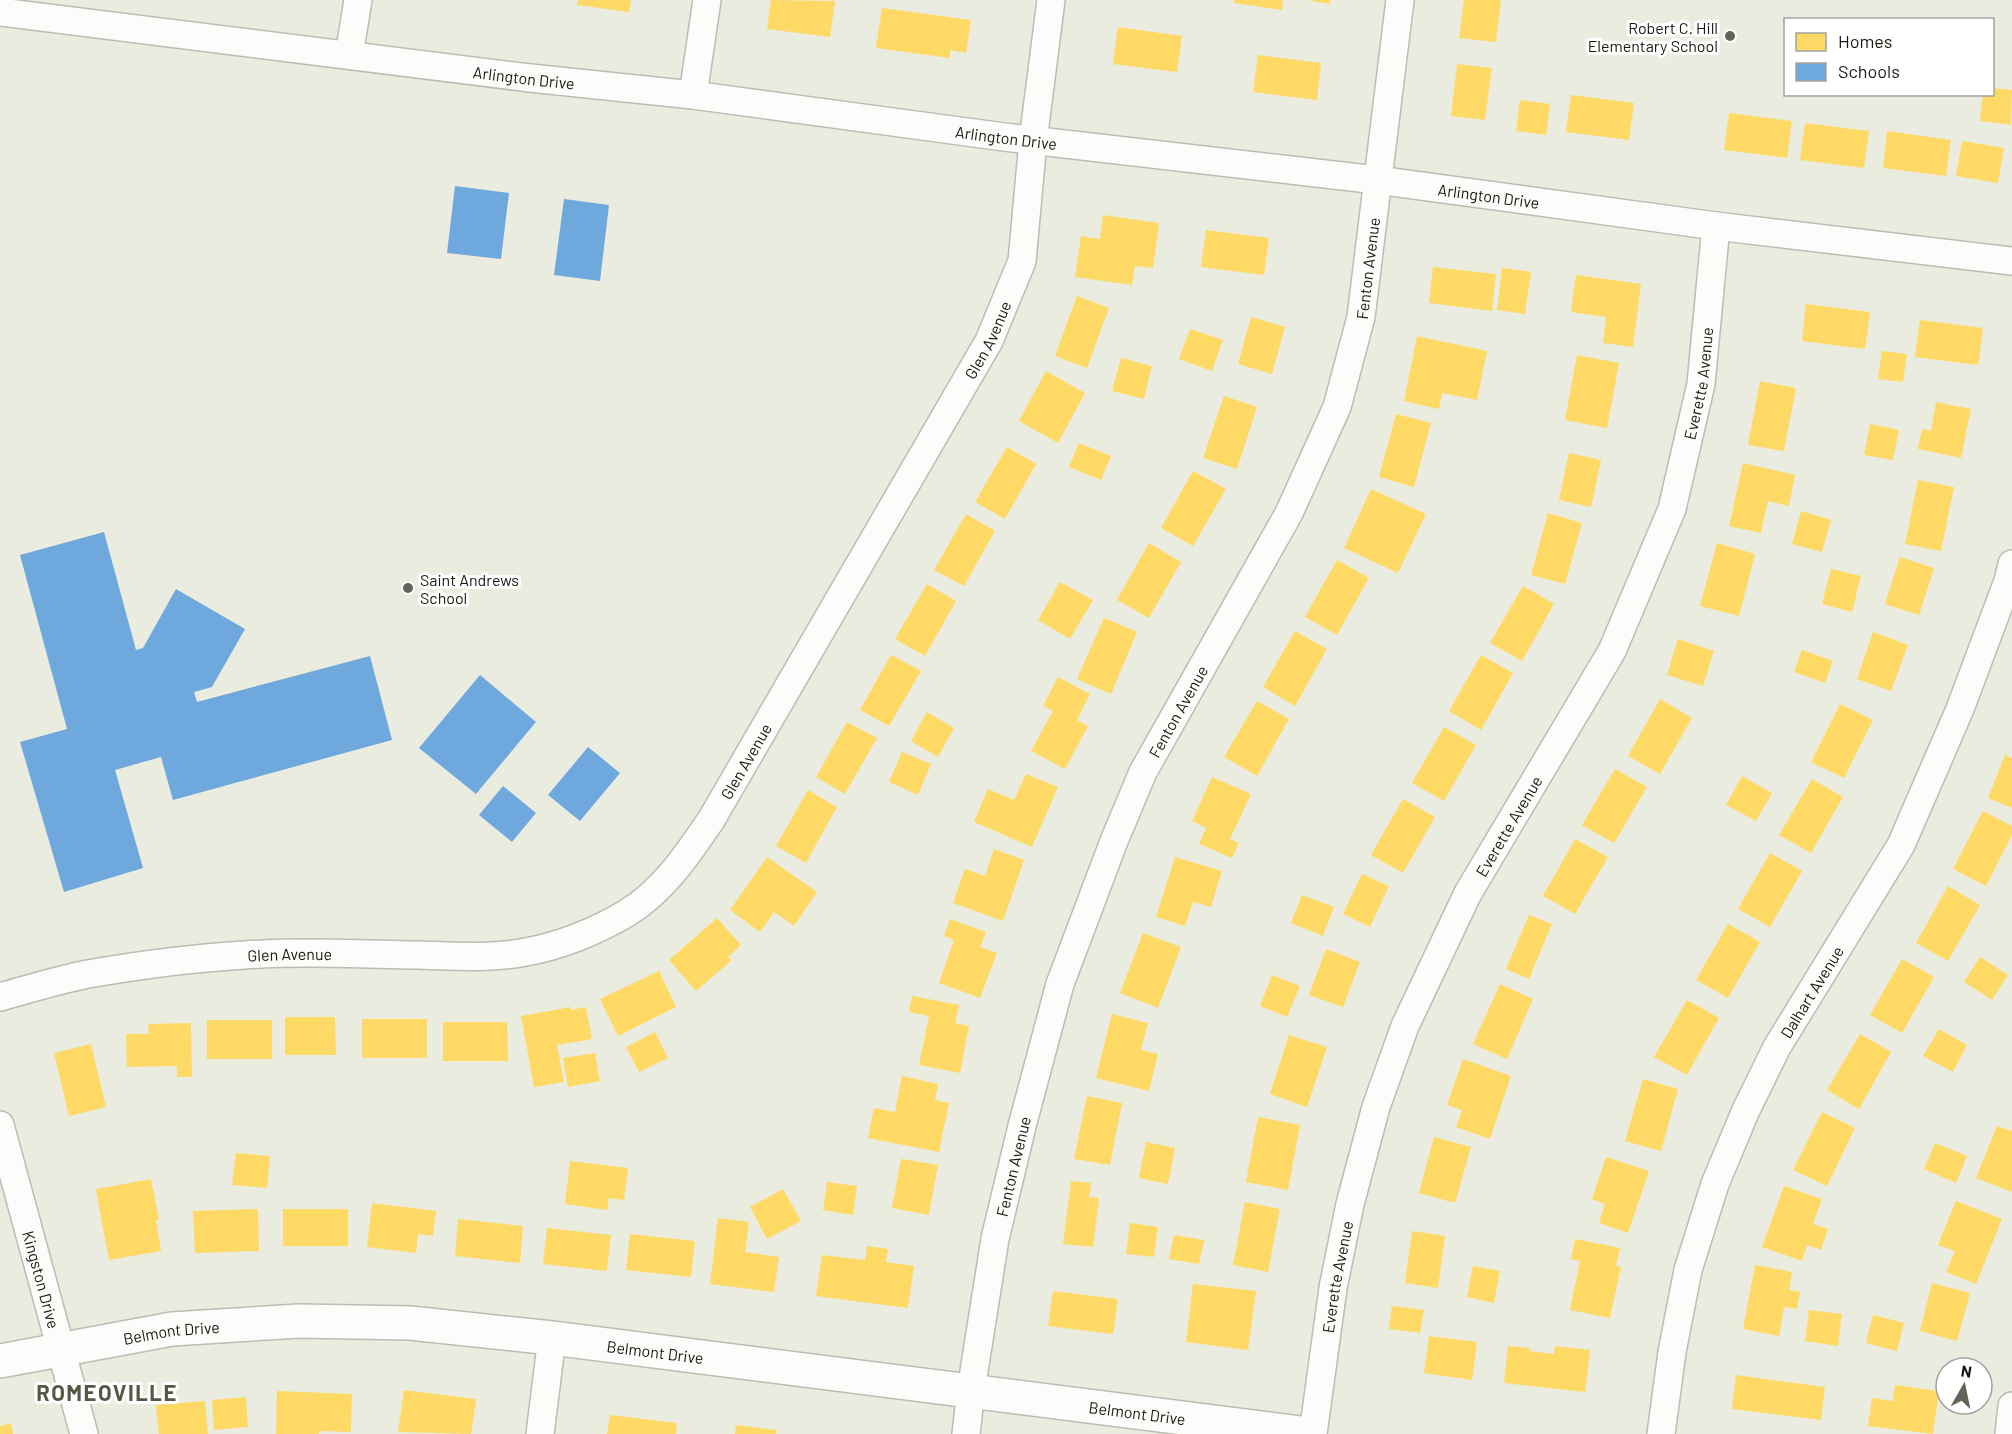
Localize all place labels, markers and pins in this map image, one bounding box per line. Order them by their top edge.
place label: Robert C. Hill Elementary School [1588,18,1718,55]
marker: Robert C. Hill Elementary School [1723,29,1737,43]
place label: Saint Andrews School [420,570,519,607]
marker: Saint Andrews School [401,581,415,595]

